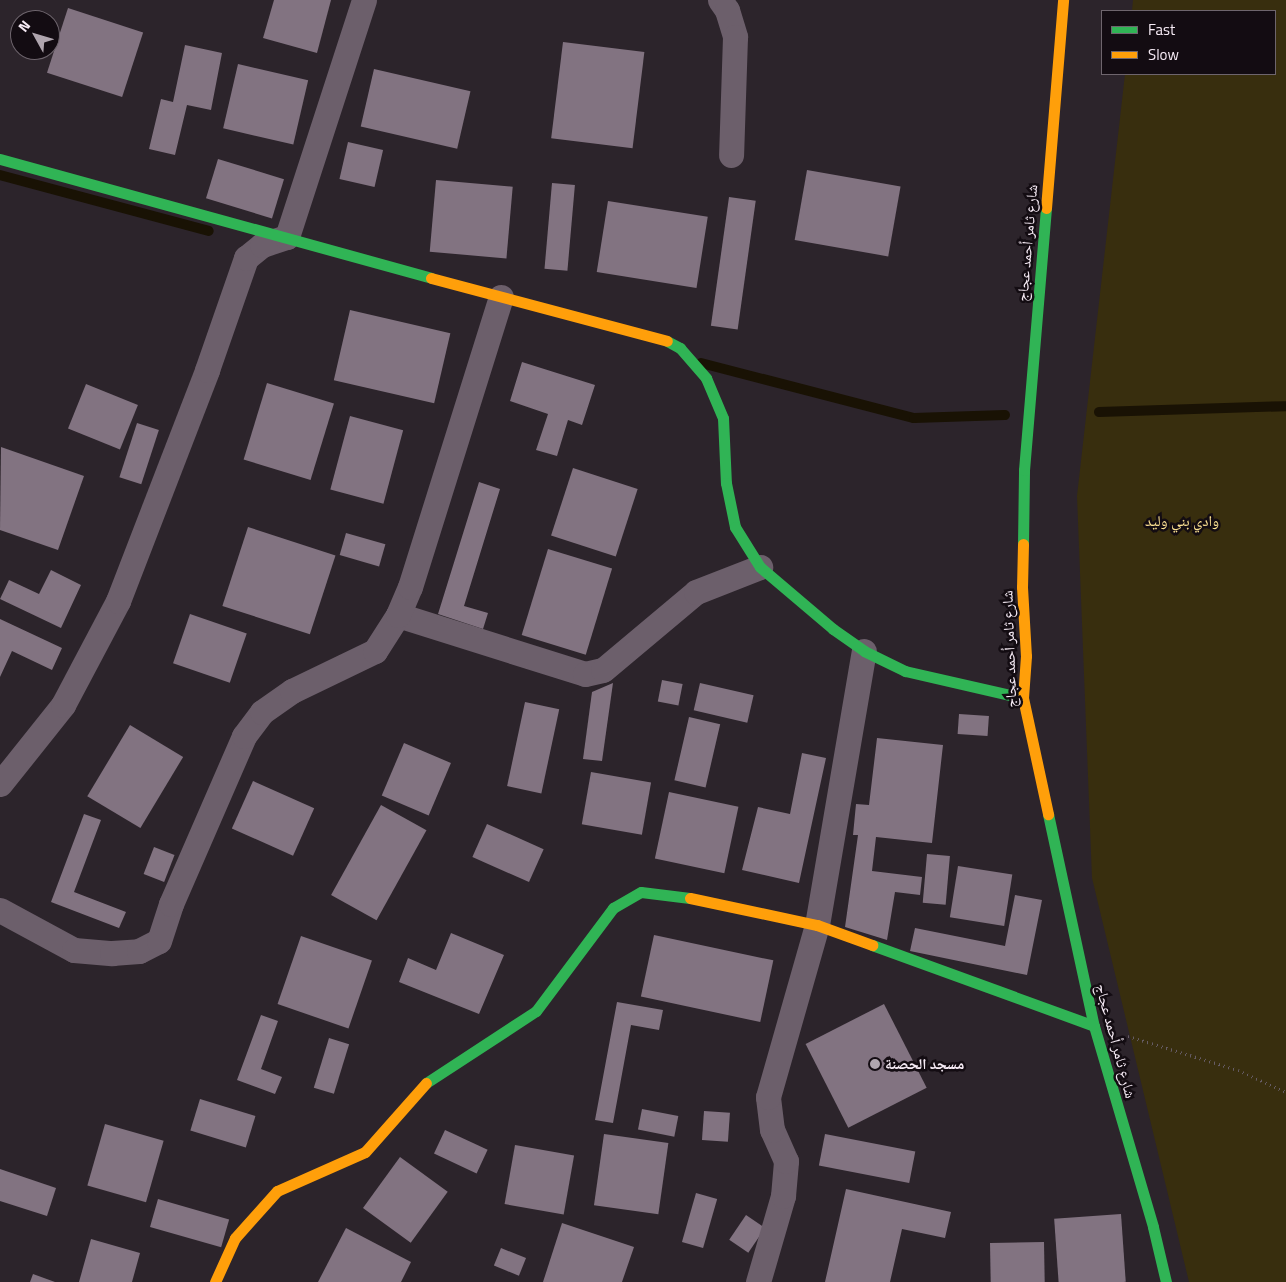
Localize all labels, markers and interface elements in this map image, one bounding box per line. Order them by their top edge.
north arrow [10,10,60,60]
legend [1101,10,1276,75]
text: N [13,16,35,36]
text: Fast [1148,18,1175,41]
text: Slow [1148,43,1179,66]
street label: شارع ثامر أحمد عجاج [1013,184,1041,302]
park label: وادي بني وليد [1145,512,1219,530]
street label: شارع ثامر أحمد عجاج [998,590,1020,708]
street label: شارع ثامر أحمد عجاج [1092,982,1140,1100]
place label: مسجد الحصنة [885,1055,964,1073]
marker: مسجد الحصنة [869,1058,881,1070]

